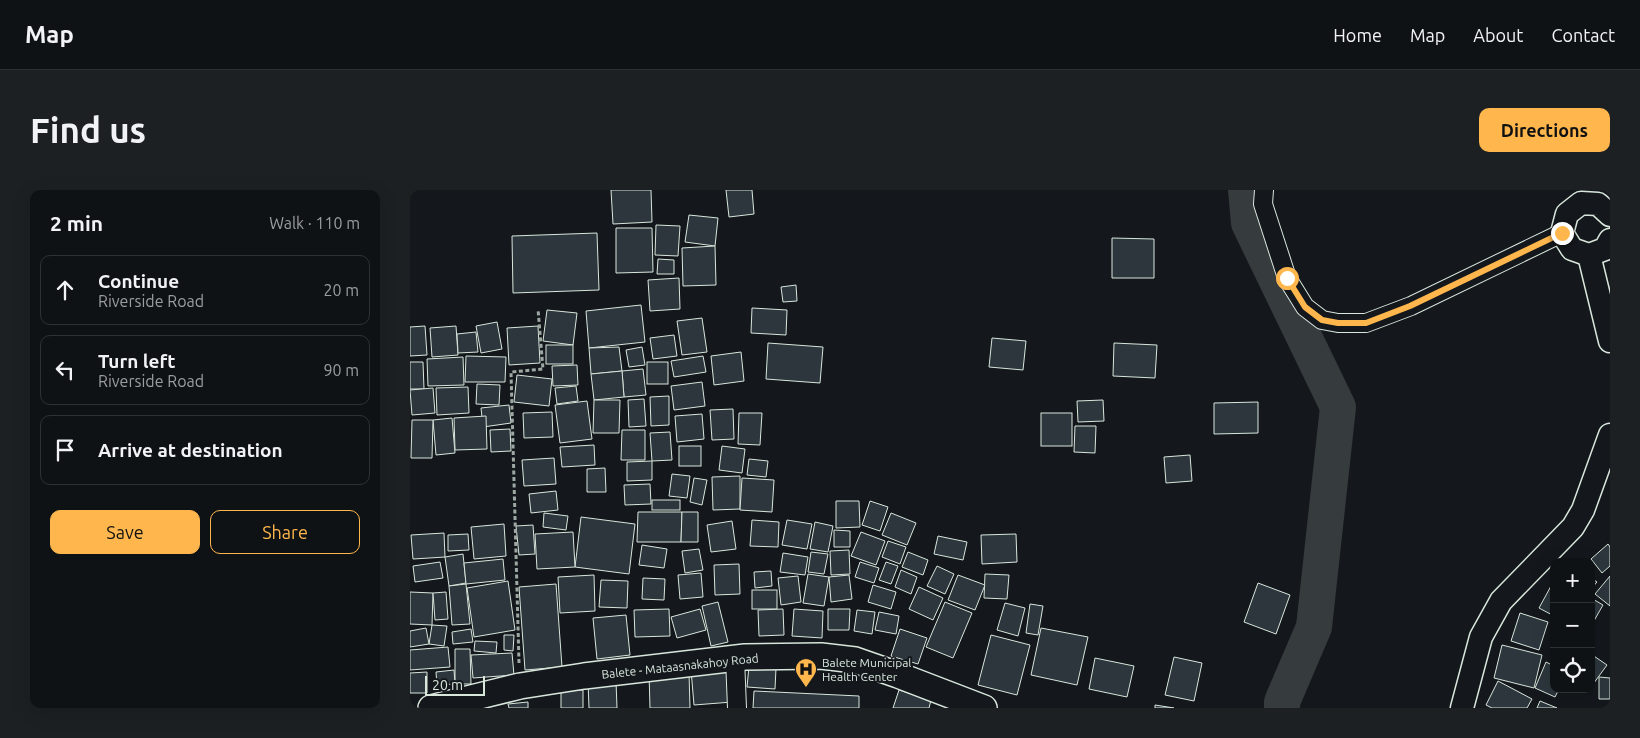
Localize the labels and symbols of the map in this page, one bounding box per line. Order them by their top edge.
route end [1551,222,1574,245]
route start [1276,267,1299,290]
street label: Balete - Mataasnakahoy Road [601,651,759,681]
place label: Balete Municipal Health Center [822,656,912,683]
hospital icon: Balete Municipal Health Center [794,657,818,688]
scale bar [425,673,485,696]

